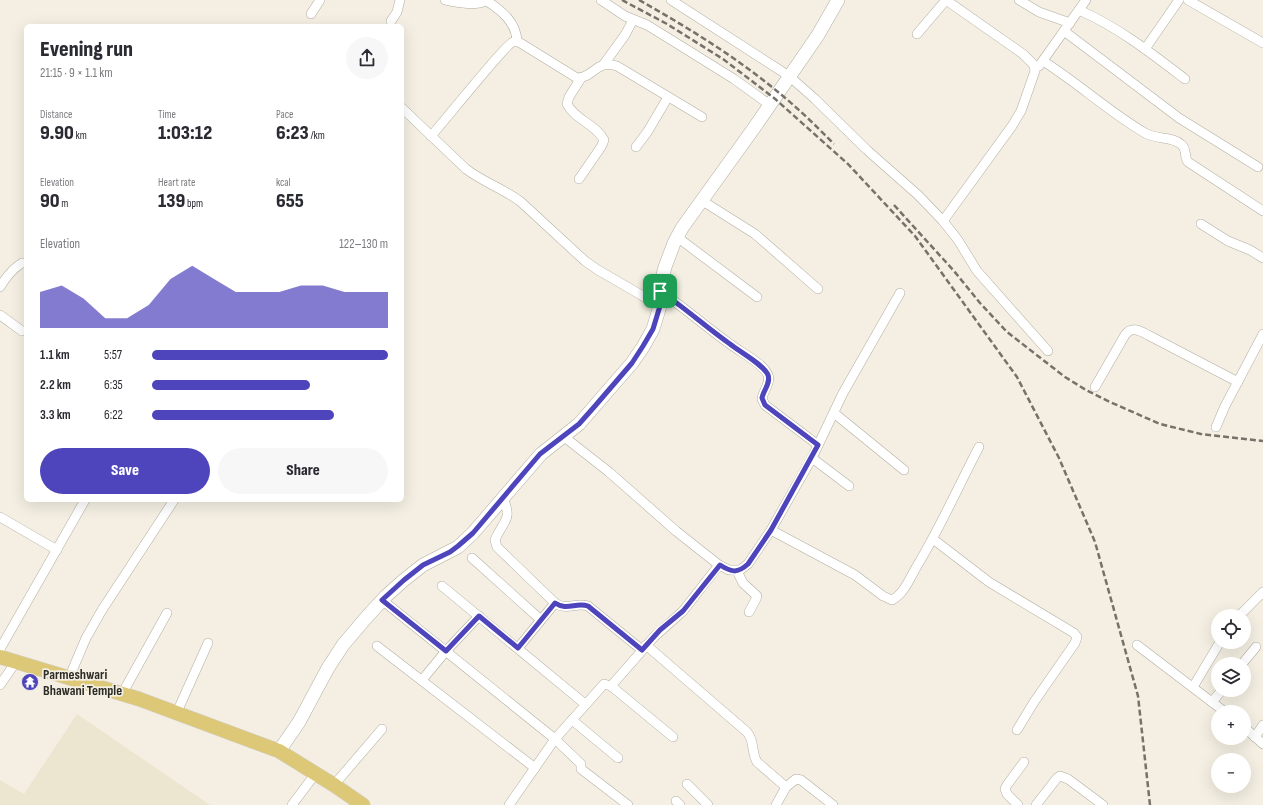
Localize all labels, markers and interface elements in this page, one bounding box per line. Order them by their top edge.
text: Evening run [40,36,133,63]
button: share [346,37,388,79]
text: 21:15 · 9 × 1.1 km [40,65,113,81]
text: Distance [40,108,72,121]
text: Time [158,108,176,121]
text: Pace [276,108,294,121]
text: 9.90 [40,121,74,145]
text: 1:03:12 [158,121,212,145]
text: 6:23 [276,121,309,145]
text: km [74,129,87,142]
text: /km [309,129,325,142]
text: Elevation [40,176,74,189]
text: Heart rate [158,176,196,189]
text: kcal [276,176,291,189]
text: 90 [40,189,60,213]
text: 139 [158,189,185,213]
text: 655 [276,189,304,213]
text: m [60,197,68,210]
text: bpm [185,197,203,210]
text: Elevation [40,236,80,252]
text: 122–130 m [339,236,388,252]
pin [643,274,677,308]
icon: arrive [649,280,671,302]
text: 1.1 km [40,347,70,363]
text: 5:57 [104,347,122,363]
text: 2.2 km [40,377,71,393]
text: 6:35 [104,377,123,393]
text: 3.3 km [40,407,71,423]
text: 6:22 [104,407,123,423]
button: Save [40,448,210,494]
button: Share [218,448,388,494]
map controls [1211,609,1251,793]
button: locate [1211,609,1251,649]
button: layers [1211,657,1251,697]
place label: Parmeshwari Bhawani Temple [43,666,122,699]
temple icon: Parmeshwari Bhawani Temple [20,672,40,692]
button: + [1211,705,1251,745]
button: − [1211,753,1251,793]

